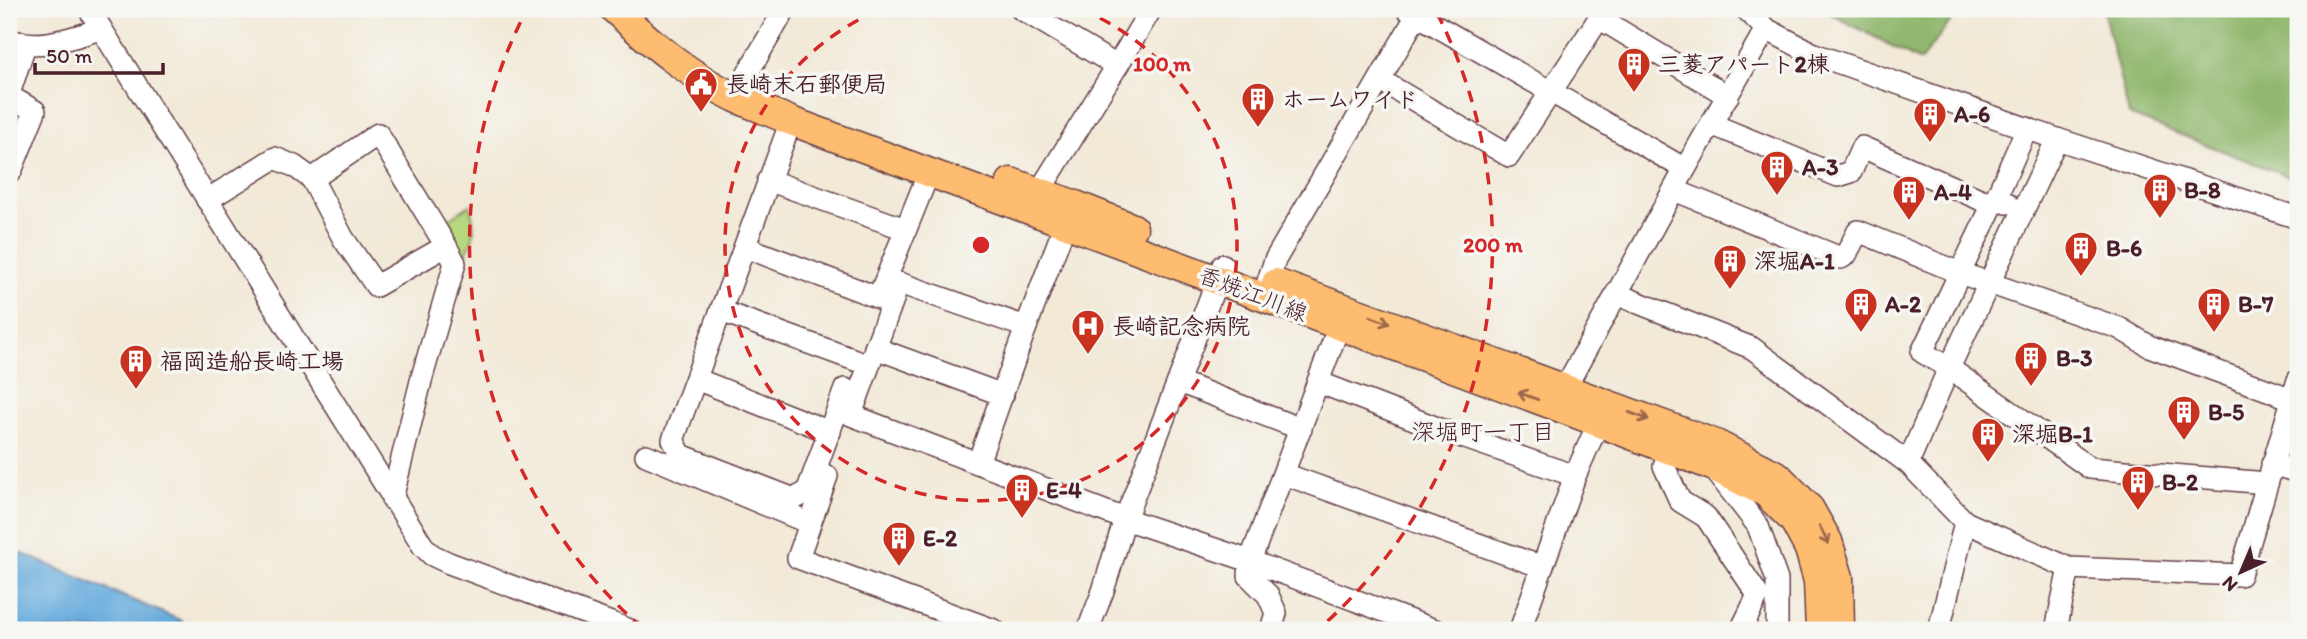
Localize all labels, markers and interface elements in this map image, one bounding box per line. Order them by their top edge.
scale bar [35,32,163,76]
text: 50 m [46,43,93,68]
building icon: 三菱アパート2棟 [1615,45,1653,94]
place label: 三菱アパート2棟 [1658,50,1830,78]
text: 100 m [1133,51,1191,76]
public building icon: 長崎末石郵便局 [682,65,720,114]
place label: 長崎末石郵便局 [726,70,887,98]
building icon: ホームワイド [1239,80,1277,129]
place label: ホームワイド [1282,85,1419,113]
building icon: A-6 [1911,95,1949,144]
place label: A-6 [1953,100,1990,128]
building icon: A-3 [1758,148,1796,197]
place label: A-3 [1801,153,1839,181]
building icon: B-8 [2141,171,2179,220]
building icon: A-4 [1890,173,1928,222]
place label: B-8 [2184,176,2221,204]
place label: A-4 [1933,178,1972,206]
building icon: B-6 [2062,229,2100,278]
text: 200 m [1463,232,1523,257]
centre of rings [969,233,993,257]
place label: B-6 [2106,234,2142,262]
building icon: 深堀A-1 [1711,242,1749,291]
place label: 深堀A-1 [1754,247,1835,275]
street label: 香焼江川線 [1194,260,1312,328]
building icon: A-2 [1842,285,1880,334]
building icon: B-7 [2195,285,2233,334]
place label: A-2 [1884,290,1922,318]
place label: B-7 [2238,290,2274,318]
hospital icon: 長崎記念病院 [1069,307,1107,356]
place label: 長崎記念病院 [1112,312,1250,340]
one-way arrow [1369,315,1391,327]
building icon: B-3 [2012,339,2050,388]
building icon: 福岡造船長崎工場 [117,342,155,391]
place label: B-3 [2056,344,2093,372]
place label: 福岡造船長崎工場 [160,347,344,375]
one-way arrow [1517,389,1539,401]
building icon: B-5 [2165,393,2203,442]
place label: B-5 [2208,398,2244,426]
one-way arrow [1628,411,1650,423]
building icon: 深堀B-1 [1969,415,2007,464]
district label: 深堀町一丁目 [1411,417,1555,446]
place label: 深堀B-1 [2012,420,2093,448]
building icon: B-2 [2119,463,2157,512]
place label: B-2 [2162,468,2199,496]
building icon: E-4 [1003,471,1041,520]
place label: E-4 [1046,476,1082,504]
building icon: E-2 [880,519,918,568]
place label: E-2 [923,524,958,552]
one-way arrow [1818,524,1832,545]
north arrow [2206,538,2276,608]
text: N [2217,571,2242,597]

